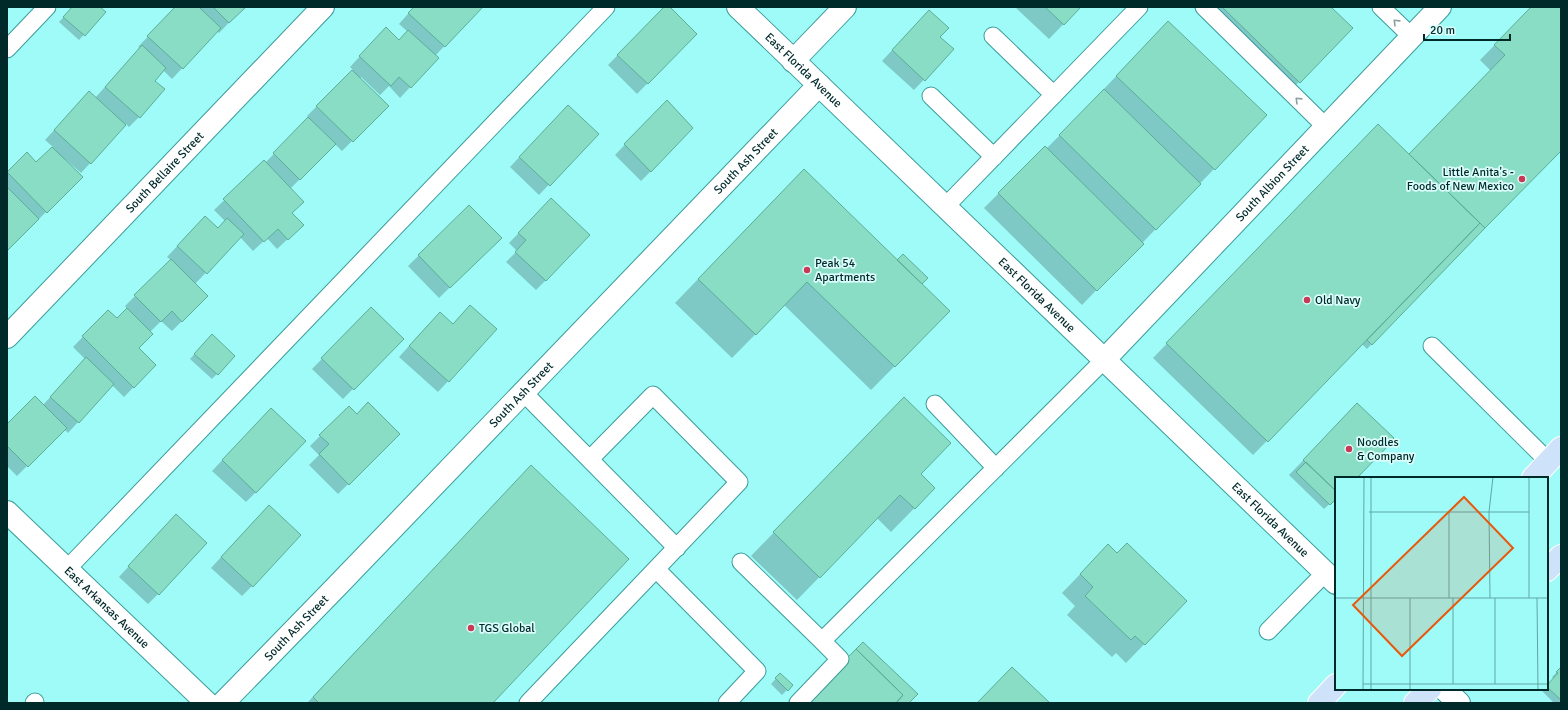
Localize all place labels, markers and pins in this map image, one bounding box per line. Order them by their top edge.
place label: Little Anita's - Foods of New Mexico [1407,165,1514,194]
marker: Little Anita's - Foods of New Mexico [1517,174,1527,184]
place label: Peak 54 Apartments [815,256,875,285]
marker: Peak 54 Apartments [802,265,812,275]
place label: Old Navy [1315,293,1361,308]
marker: Old Navy [1302,295,1312,305]
place label: Noodles & Company [1357,435,1415,464]
marker: Noodles & Company [1344,444,1354,454]
place label: TGS Global [479,621,535,636]
marker: TGS Global [466,623,476,633]

